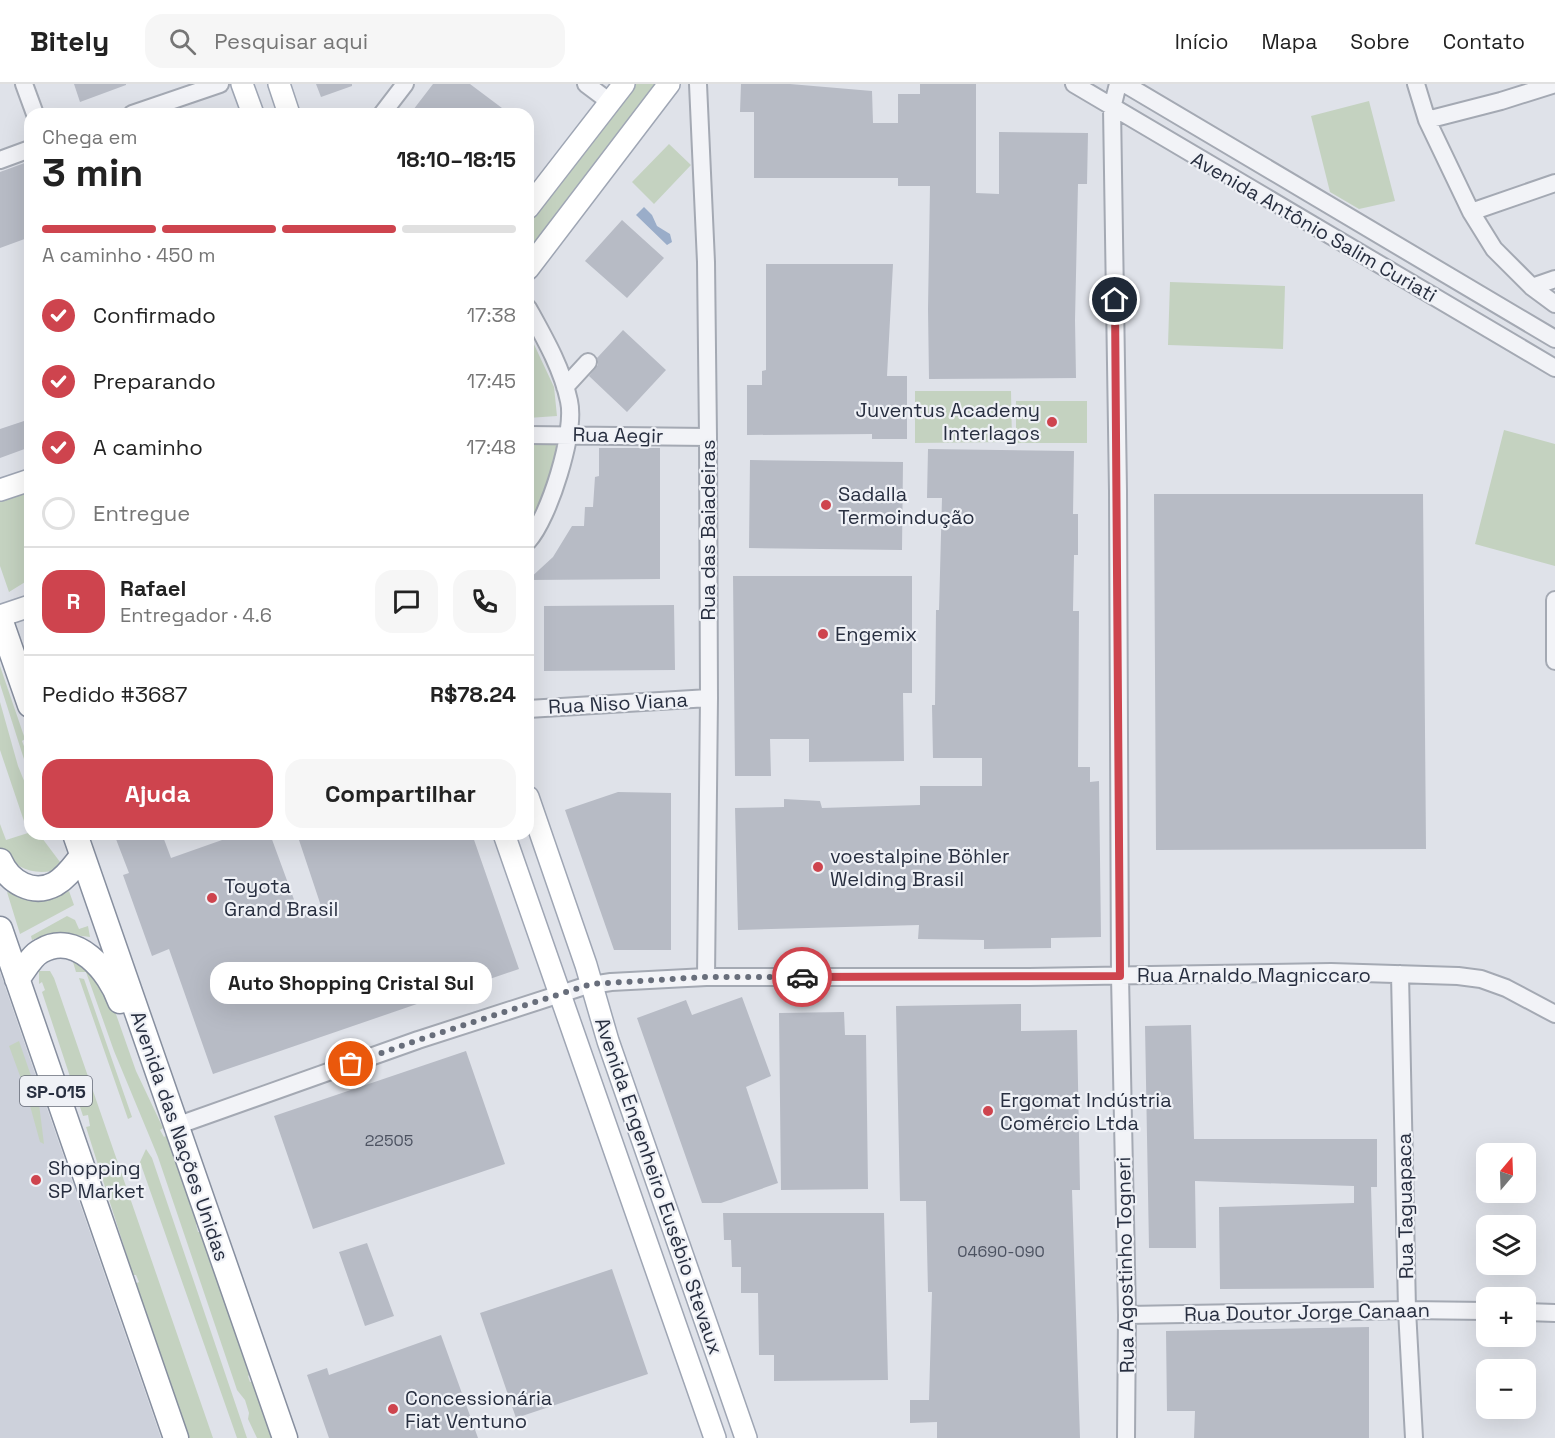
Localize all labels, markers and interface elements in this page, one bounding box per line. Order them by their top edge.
search box [145,14,565,68]
text: Bitely [30,23,109,59]
icon: search [166,25,199,58]
text: Pesquisar aqui [214,27,368,55]
text: Início [1175,28,1228,55]
text: Mapa [1261,28,1317,55]
text: Sobre [1350,28,1410,55]
text: Contato [1443,28,1525,55]
text: Chega em [42,124,137,150]
text: 18:10–18:15 [396,145,516,173]
street label: Avenida Antônio Salim Curiati [1186,146,1442,308]
text: 3 min [42,148,143,197]
text: A caminho · 450 m [42,242,216,268]
pin [1089,274,1140,325]
icon: home [1098,283,1131,316]
icon: check [42,299,75,332]
text: Confirmado [93,301,216,329]
text: 17:38 [467,302,516,328]
icon: check [42,365,75,398]
text: Preparando [93,367,216,395]
text: 17:45 [467,368,516,394]
place label: Juventus Academy Interlagos [856,397,1040,446]
marker: Juventus Academy Interlagos [1045,415,1059,429]
street label: Rua Aegir [572,421,664,449]
icon: check [42,431,75,464]
text: A caminho [93,433,203,461]
text: 17:48 [466,434,516,460]
street label: Rua das Baiadeiras [695,439,721,621]
place label: Sadalla Termoindução [838,481,975,530]
marker: Sadalla Termoindução [819,498,833,512]
text: Entregue [93,499,190,527]
button: chat [375,570,438,633]
button: phone [453,570,516,633]
text: Rafael [120,574,186,602]
text: R [67,587,80,615]
text: Entregador · 4.6 [120,602,272,628]
place label: Engemix [835,621,917,647]
marker: Engemix [816,627,830,641]
text: Pedido #3687 [42,680,187,708]
text: R$78.24 [430,680,516,708]
street label: Rua Niso Viana [547,686,689,720]
button: Ajuda [42,759,273,828]
button: Compartilhar [285,759,516,828]
place label: voestalpine Böhler Welding Brasil [830,843,1010,892]
marker: voestalpine Böhler Welding Brasil [811,860,825,874]
place label: Toyota Grand Brasil [224,873,338,922]
marker: Toyota Grand Brasil [205,891,219,905]
courier [772,947,832,1007]
icon: car [786,961,819,994]
callout: Auto Shopping Cristal Sul [210,962,492,1004]
street label: Rua Arnaldo Magniccaro [1137,962,1371,988]
text: Auto Shopping Cristal Sul [228,970,474,996]
street label: Avenida das Nações Unidas [125,1008,235,1264]
street label: Avenida Engenheiro Eusébio Stevaux [589,1014,729,1358]
pin [325,1038,376,1089]
icon: bag [334,1047,367,1080]
road number: SP-015 [20,1076,92,1106]
place label: Ergomat Indústria Comércio Ltda [1000,1087,1172,1136]
marker: Ergomat Indústria Comércio Ltda [981,1104,995,1118]
house number: 22505 [365,1130,413,1151]
street label: Rua Taguapaca [1391,1133,1419,1279]
north arrow [1476,1143,1536,1203]
map controls [1476,1143,1536,1419]
place label: Shopping SP Market [48,1155,145,1204]
street label: Rua Agostinho Togneri [1110,1157,1140,1373]
marker: Shopping SP Market [29,1173,43,1187]
button: layers [1476,1215,1536,1275]
house number: 04690-090 [957,1241,1045,1262]
button: + [1476,1287,1536,1347]
street label: Rua Doutor Jorge Canaan [1184,1297,1430,1327]
button: − [1476,1359,1536,1419]
place label: Concessionária Fiat Ventuno [405,1385,552,1434]
marker: Concessionária Fiat Ventuno [386,1402,400,1416]

